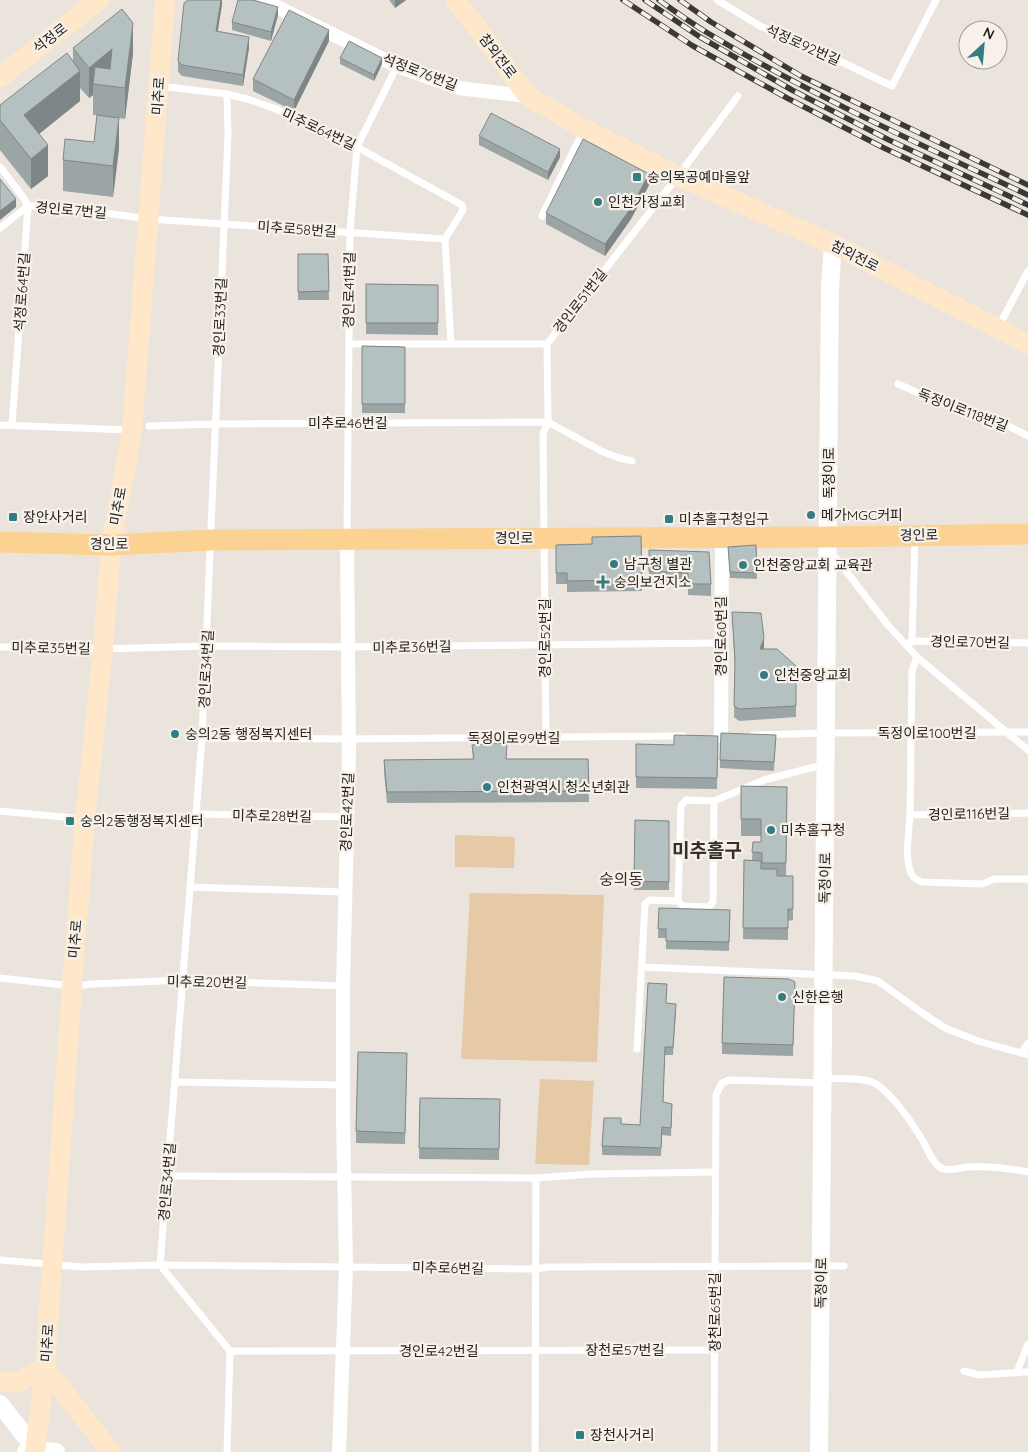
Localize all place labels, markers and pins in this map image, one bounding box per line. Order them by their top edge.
place label: 숭의목공예마을앞 [647,168,750,186]
marker: 숭의목공예마을앞 [631,171,643,183]
place label: 인천가정교회 [608,193,685,211]
marker: 인천가정교회 [592,196,604,208]
place label: 메가MGC커피 [821,506,903,524]
place label: 장안사거리 [23,508,87,526]
marker: 메가MGC커피 [805,509,817,521]
place label: 미추홀구청입구 [679,510,769,528]
marker: 장안사거리 [7,511,19,523]
marker: 미추홀구청입구 [663,513,675,525]
place label: 남구청 별관 [624,555,692,573]
place label: 인천중앙교회 교육관 [753,556,873,574]
marker: 남구청 별관 [608,558,620,570]
marker: 인천중앙교회 교육관 [737,559,749,571]
place label: 숭의보건지소 [614,573,691,591]
marker: 숭의보건지소 [596,575,610,589]
place label: 인천중앙교회 [774,666,851,684]
marker: 인천중앙교회 [758,669,770,681]
place label: 숭의2동 행정복지센터 [185,725,313,743]
marker: 숭의2동 행정복지센터 [169,728,181,740]
place label: 인천광역시 청소년회관 [497,778,630,796]
marker: 인천광역시 청소년회관 [481,781,493,793]
place label: 숭의2동행정복지센터 [80,812,204,830]
marker: 숭의2동행정복지센터 [64,815,76,827]
place label: 미추홀구청 [781,821,845,839]
marker: 미추홀구청 [765,824,777,836]
place label: 신한은행 [792,988,844,1006]
marker: 신한은행 [776,991,788,1003]
place label: 장천사거리 [590,1426,654,1444]
marker: 장천사거리 [574,1429,586,1441]

